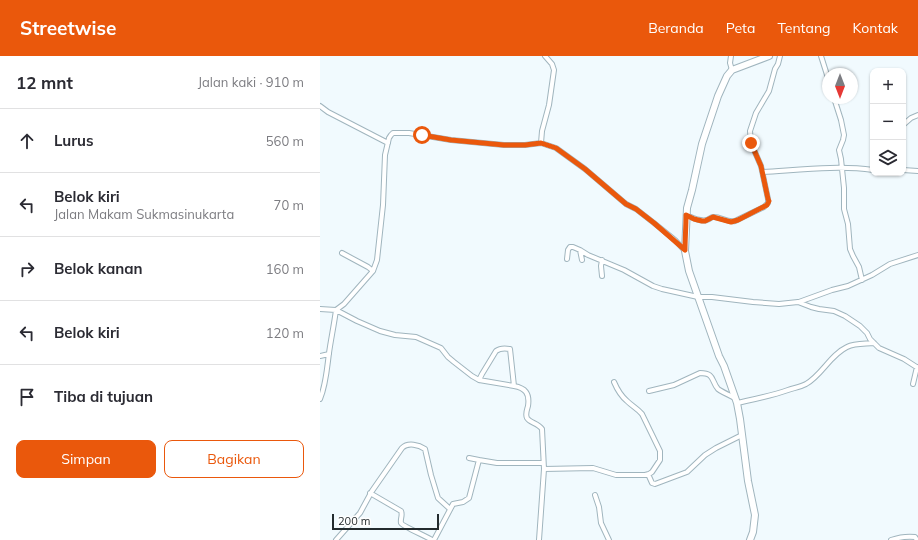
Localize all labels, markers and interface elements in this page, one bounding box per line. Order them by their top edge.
text: Streetwise [20,16,116,40]
text: Beranda [648,19,704,37]
text: Peta [726,19,755,37]
text: Tentang [777,19,831,37]
text: Kontak [853,19,898,37]
north arrow [822,68,858,104]
map controls [870,68,906,176]
button: + [870,68,906,104]
text: 12 mnt [16,72,73,93]
text: Jalan kaki · 910 m [198,74,304,90]
button: − [870,104,906,140]
route start [413,126,431,144]
icon: ahead [16,130,38,152]
text: Lurus [54,131,94,150]
text: 560 m [266,133,304,149]
route end [742,134,760,152]
button: layers [870,140,906,176]
text: Belok kiri [54,187,120,206]
icon: left [16,194,38,216]
text: 70 m [274,197,304,213]
text: Jalan Makam Sukmasinukarta [54,206,234,222]
icon: right [16,258,38,280]
text: Belok kanan [54,259,143,278]
text: 160 m [266,261,304,277]
icon: left [16,322,38,344]
text: Belok kiri [54,323,120,342]
text: 120 m [266,325,304,341]
icon: arrive [16,386,38,408]
text: Tiba di tujuan [54,387,153,406]
button: Simpan [16,440,156,478]
button: Bagikan [164,440,304,478]
scale bar [332,512,439,531]
text: 200 m [338,514,370,528]

